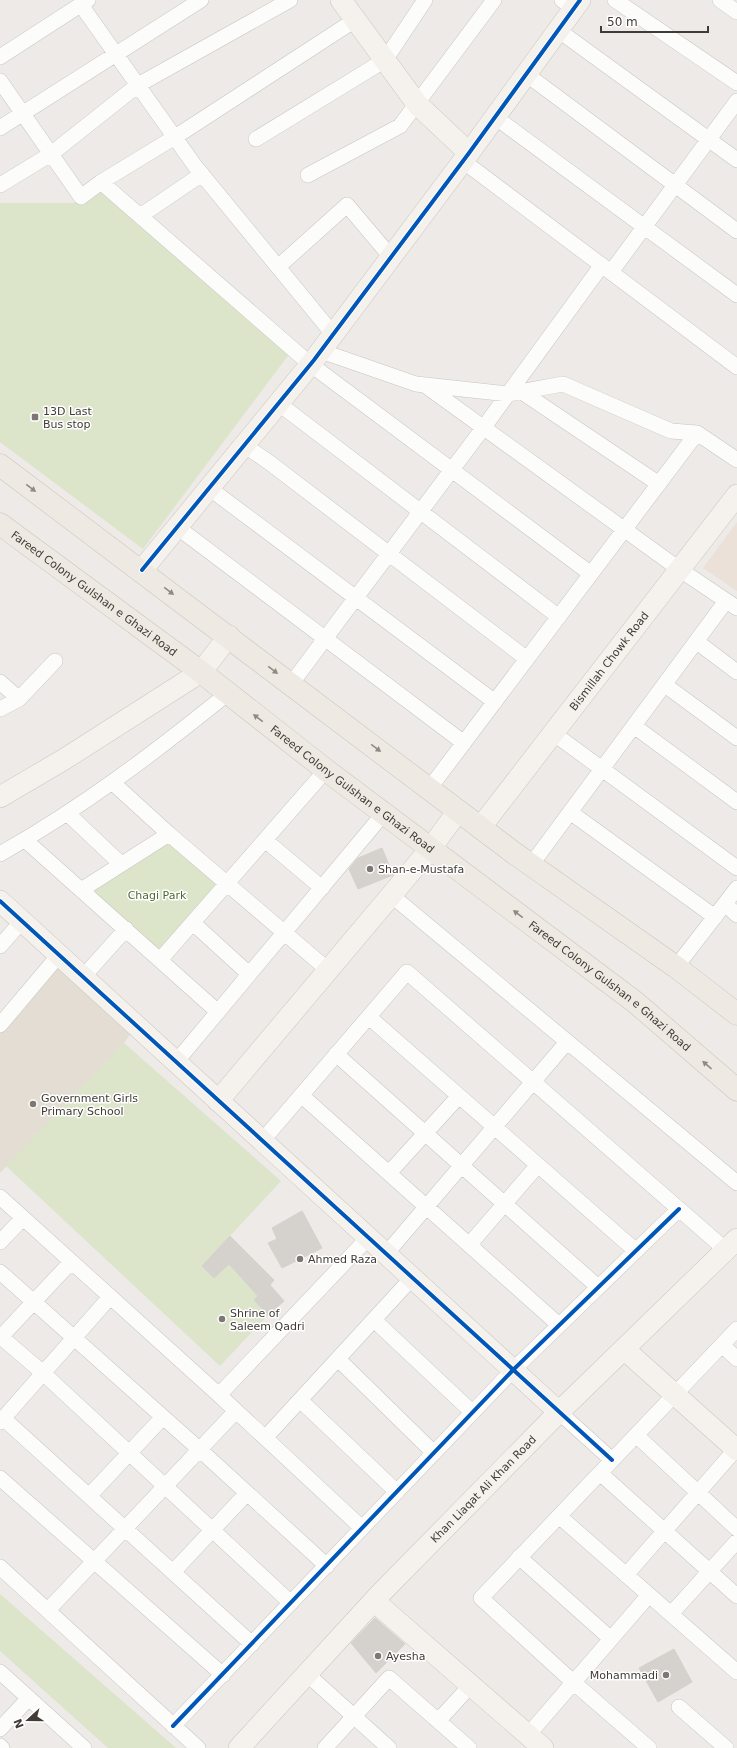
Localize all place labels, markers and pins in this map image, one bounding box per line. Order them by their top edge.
place label: 13D Last Bus stop [43,405,93,431]
marker: 13D Last Bus stop [30,412,40,422]
place label: Shan-e-Mustafa [378,863,464,876]
marker: Shan-e-Mustafa [365,864,375,874]
place label: Government Girls Primary School [41,1092,138,1118]
marker: Government Girls Primary School [28,1099,38,1109]
place label: Ahmed Raza [308,1253,377,1266]
marker: Ahmed Raza [295,1254,305,1264]
place label: Shrine of Saleem Qadri [230,1307,305,1333]
marker: Shrine of Saleem Qadri [217,1314,227,1324]
place label: Ayesha [386,1650,426,1663]
marker: Ayesha [373,1651,383,1661]
place label: Mohammadi [590,1669,658,1682]
marker: Mohammadi [661,1670,671,1680]

